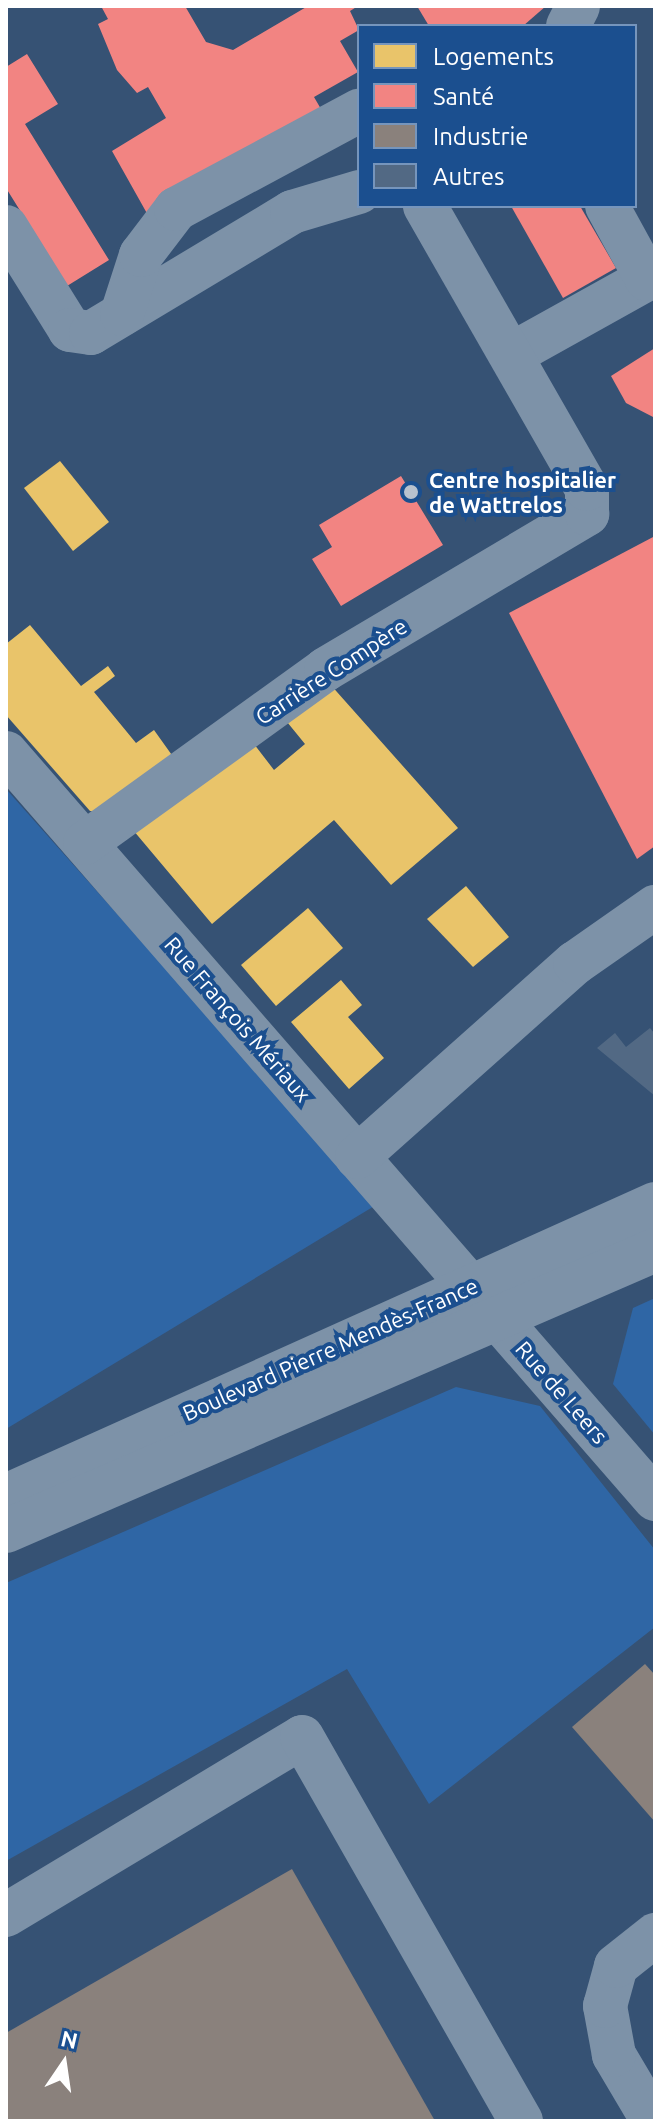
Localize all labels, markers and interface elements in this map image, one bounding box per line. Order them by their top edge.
legend [357,24,637,208]
text: Logements [433,43,554,70]
text: Santé [433,83,494,110]
text: Industrie [433,123,529,150]
text: Autres [433,163,504,190]
place label: Centre hospitalier de Wattrelos [429,466,616,518]
marker: Centre hospitalier de Wattrelos [400,481,422,503]
street label: Carrière Compère [250,612,412,730]
street label: Rue François Mériaux [159,931,317,1107]
street label: Boulevard Pierre Mendès-France [178,1272,482,1426]
street label: Rue de Leers [510,1335,614,1449]
north arrow [24,2023,104,2103]
text: N [59,2025,80,2053]

